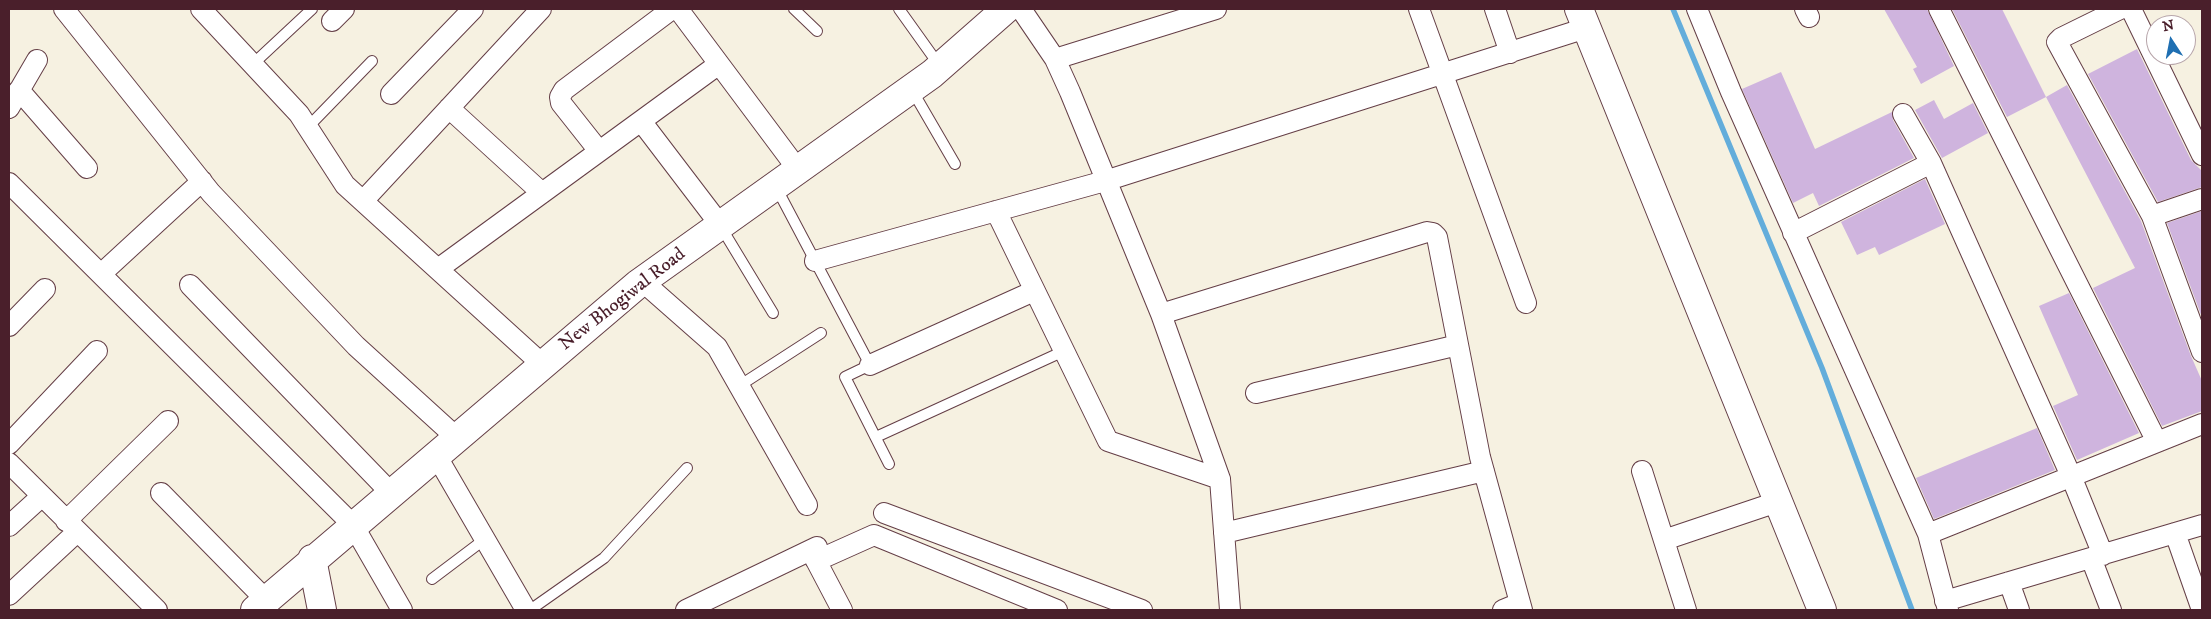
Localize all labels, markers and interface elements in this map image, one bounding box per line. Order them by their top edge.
north arrow [2146,15,2196,65]
text: N [2161,16,2176,36]
street label: New Bhogiwal Road [555,244,691,356]

